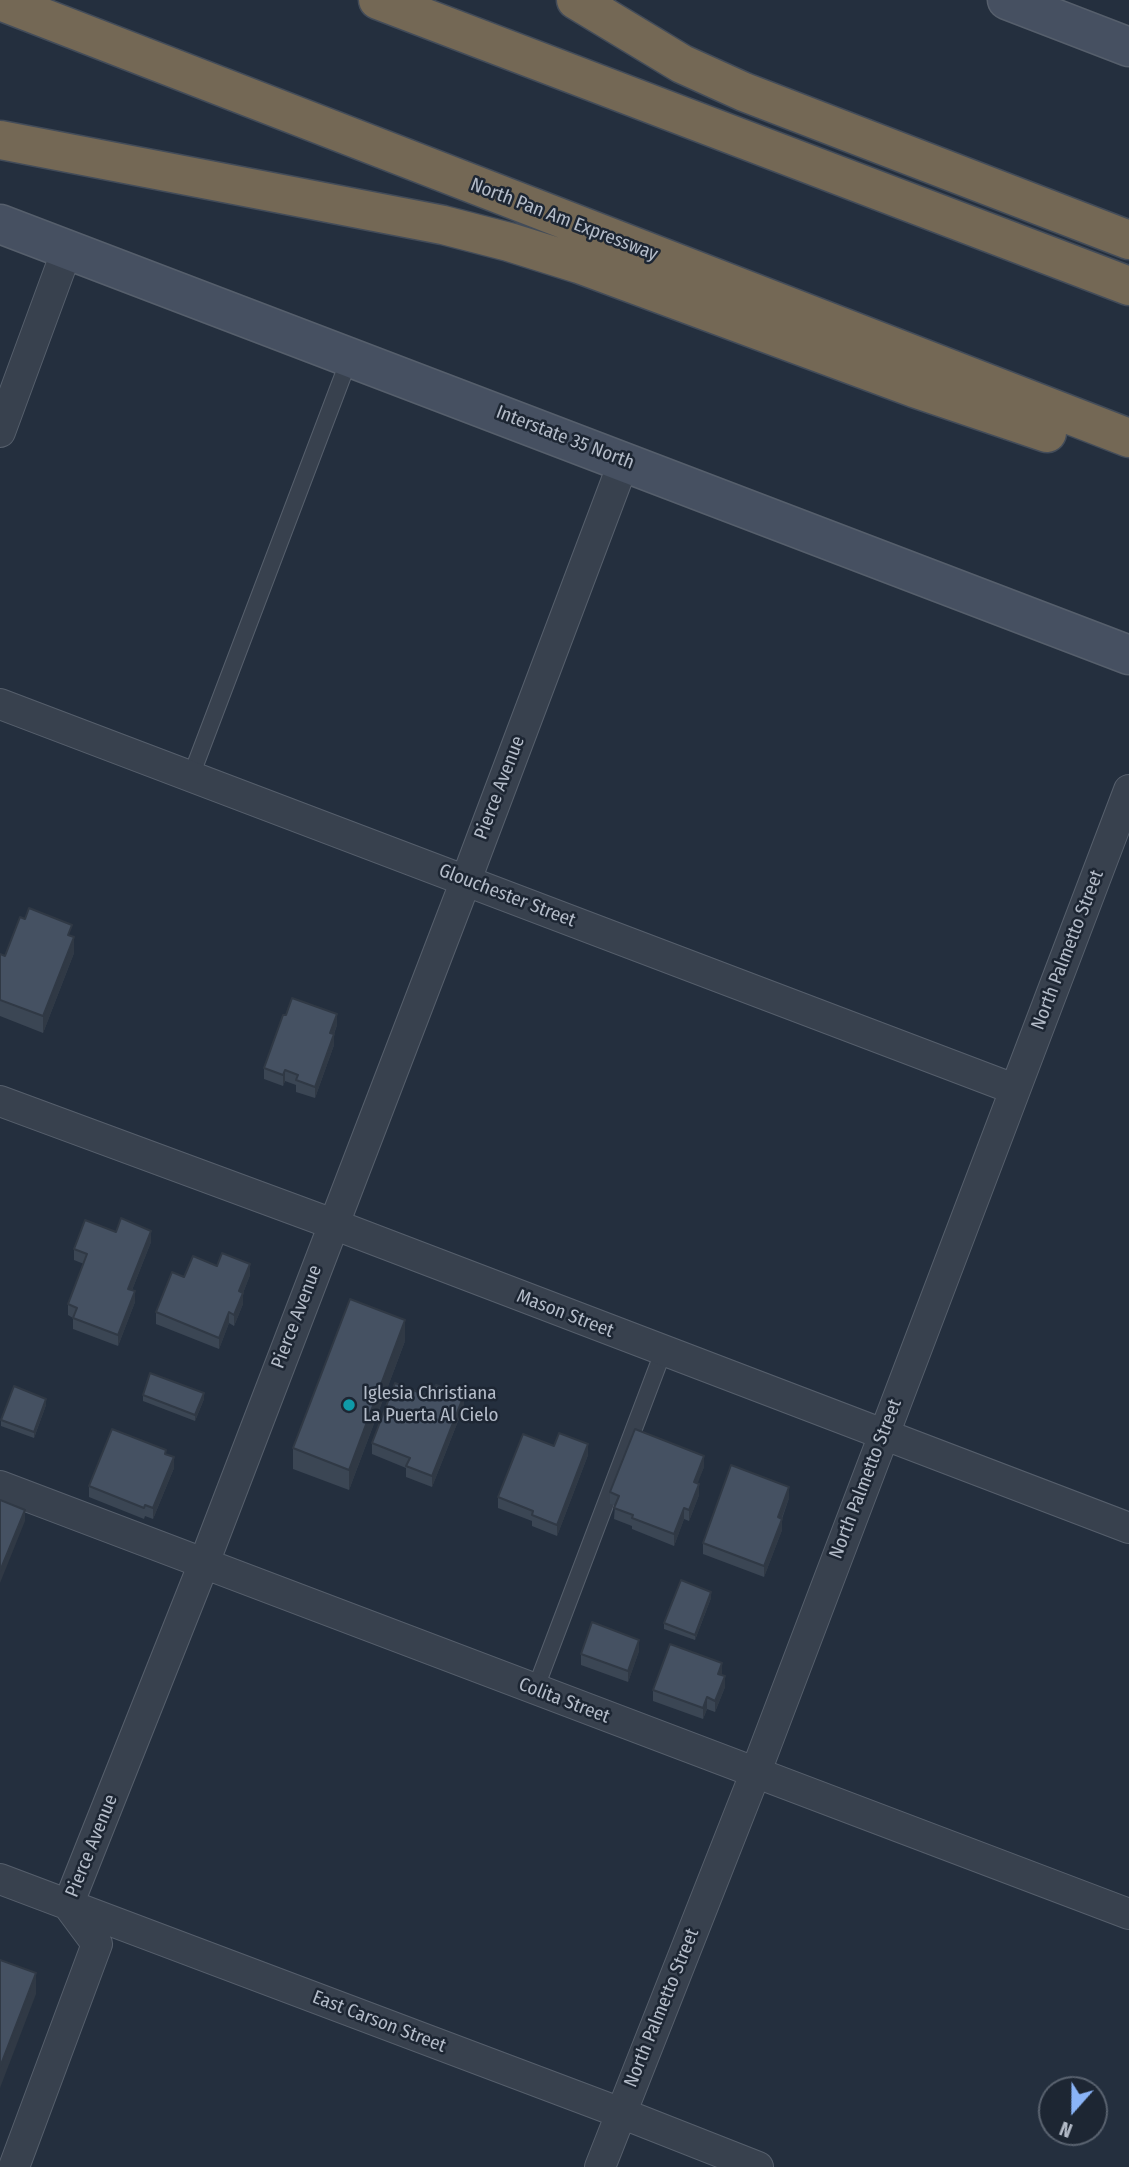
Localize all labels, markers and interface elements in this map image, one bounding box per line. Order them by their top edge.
street label: North Pan Am Expressway [467,174,661,266]
street label: Interstate 35 North [493,401,637,475]
street label: Pierce Avenue [470,733,530,843]
street label: Glouchester Street [435,859,579,933]
street label: North Palmetto Street [1027,867,1109,1033]
street label: Pierce Avenue [267,1262,327,1372]
street label: Mason Street [513,1285,617,1343]
place label: Iglesia Christiana La Puerta Al Cielo [363,1383,499,1427]
street label: North Palmetto Street [825,1396,907,1562]
marker: Iglesia Christiana La Puerta Al Cielo [341,1397,357,1413]
street label: Colita Street [515,1673,613,1729]
street label: Pierce Avenue [61,1791,123,1901]
street label: North Palmetto Street [620,1925,704,2091]
street label: East Carson Street [309,1986,449,2058]
north arrow [1038,2076,1108,2146]
text: N [1057,2116,1075,2142]

